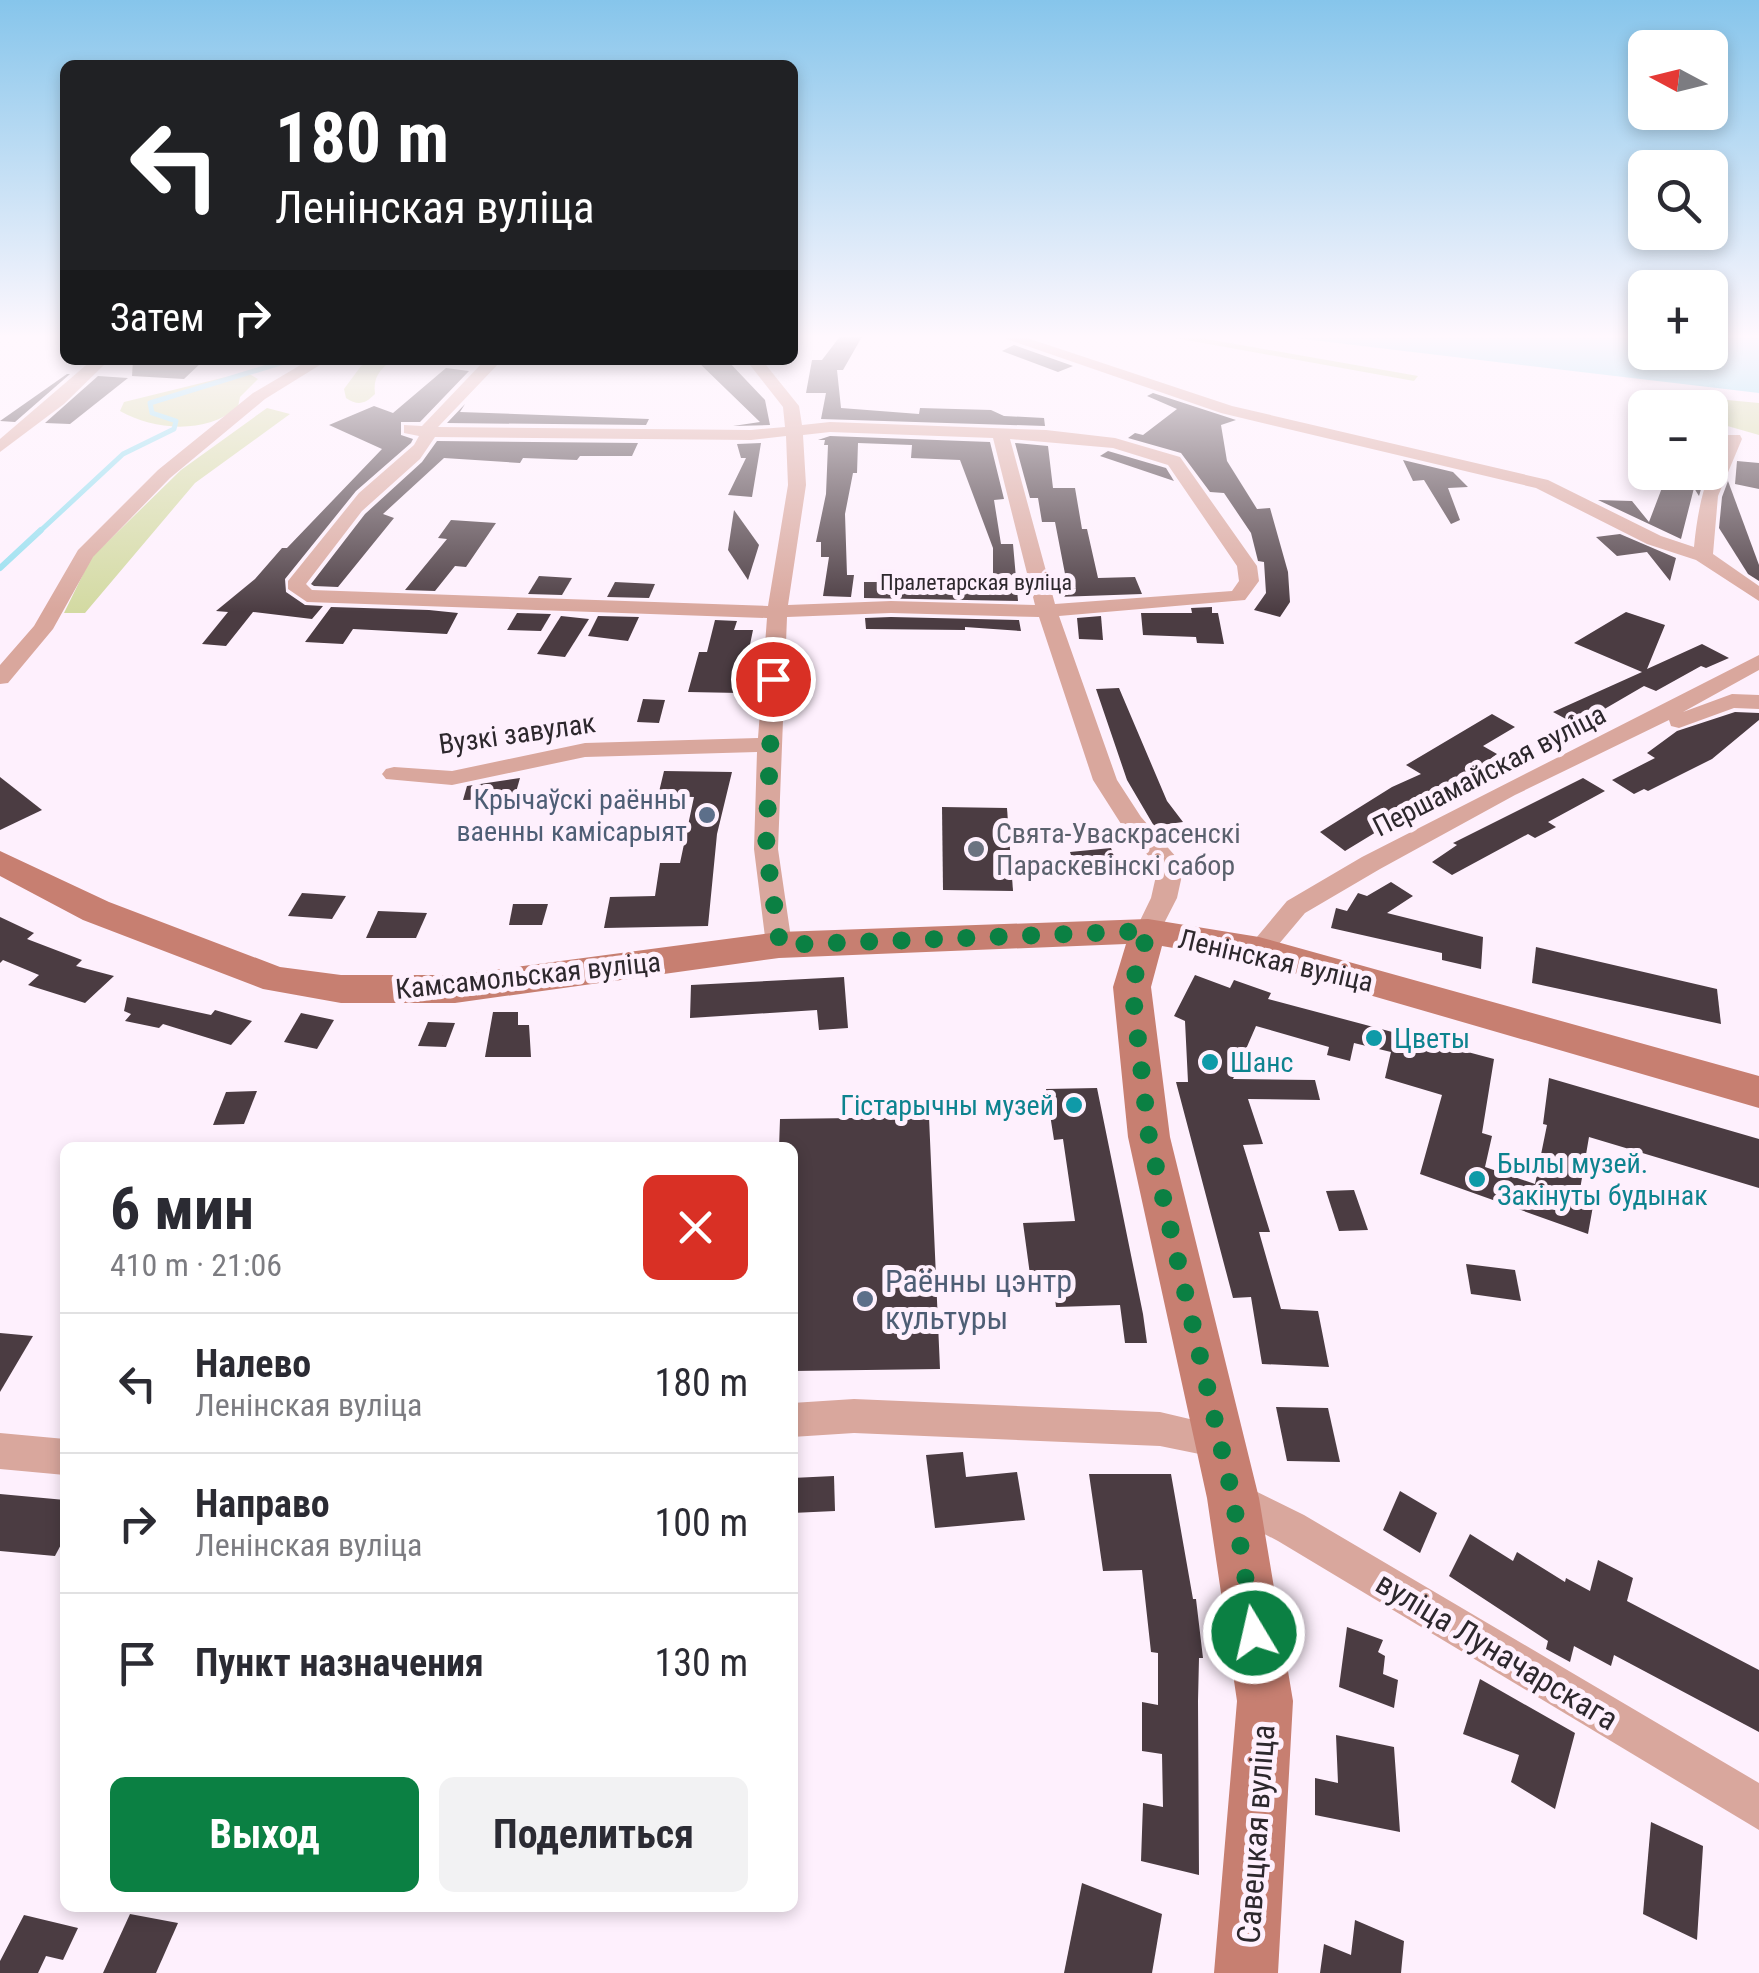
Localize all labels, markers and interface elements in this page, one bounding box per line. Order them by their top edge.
north arrow [1628,30,1728,130]
map controls [1628,30,1728,490]
text: 180 m [275,97,449,179]
icon: left [110,100,240,230]
button: search [1628,150,1728,250]
text: Ленінская вуліца [275,181,595,234]
button: + [1628,270,1728,370]
icon: right [225,290,280,345]
text: Затем [110,296,205,340]
button: − [1628,390,1728,490]
street label: Пралетарская вуліца [880,570,1072,595]
pin [731,637,816,722]
icon: arrive [746,652,801,707]
street label: Першамайская вуліца [1367,697,1611,843]
street label: Вузкі завулак [437,706,598,761]
place label: Крычаўскі раённы ваенны камісарыят [456,783,687,848]
marker: Крычаўскі раённы ваенны камісарыят [696,804,718,826]
place label: Свята-Уваскрасенскі Параскевінскі сабор [996,817,1241,882]
marker: Свята-Уваскрасенскі Параскевінскі сабор [965,838,987,860]
street label: Ленінская вуліца [1175,922,1376,999]
street label: Камсамольская вуліца [394,945,662,1006]
place label: Цветы [1394,1022,1470,1055]
marker: Цветы [1363,1027,1385,1049]
place label: Шанс [1230,1046,1293,1079]
marker: Шанс [1199,1051,1221,1073]
place label: Гістарычны музей [840,1089,1054,1122]
marker: Гістарычны музей [1063,1094,1085,1116]
place label: Былы музей. Закінуты будынак [1497,1147,1708,1212]
marker: Былы музей. Закінуты будынак [1466,1168,1488,1190]
text: 6 мин [110,1173,254,1244]
button: close [643,1175,748,1280]
text: 410 m · 21:06 [110,1246,282,1284]
place label: Раённы цэнтр культуры [885,1262,1072,1337]
marker: Раённы цэнтр культуры [854,1288,876,1310]
text: Налево [195,1342,311,1386]
icon: left [110,1356,165,1411]
text: 180 m [654,1361,748,1405]
text: Ленінская вуліца [195,1386,422,1424]
text: Направо [195,1482,330,1526]
icon: right [110,1496,165,1551]
text: 100 m [654,1501,748,1545]
text: Ленінская вуліца [195,1526,422,1564]
street label: вуліца Луначарскага [1369,1564,1625,1738]
position arrow [1202,1581,1306,1685]
icon: arrive [110,1636,165,1691]
text: Пункт назначения [195,1641,484,1685]
text: 130 m [654,1641,748,1685]
street label: Савецкая вуліца [1229,1723,1283,1945]
button: Выход [110,1777,419,1892]
button: Поделиться [439,1777,748,1892]

